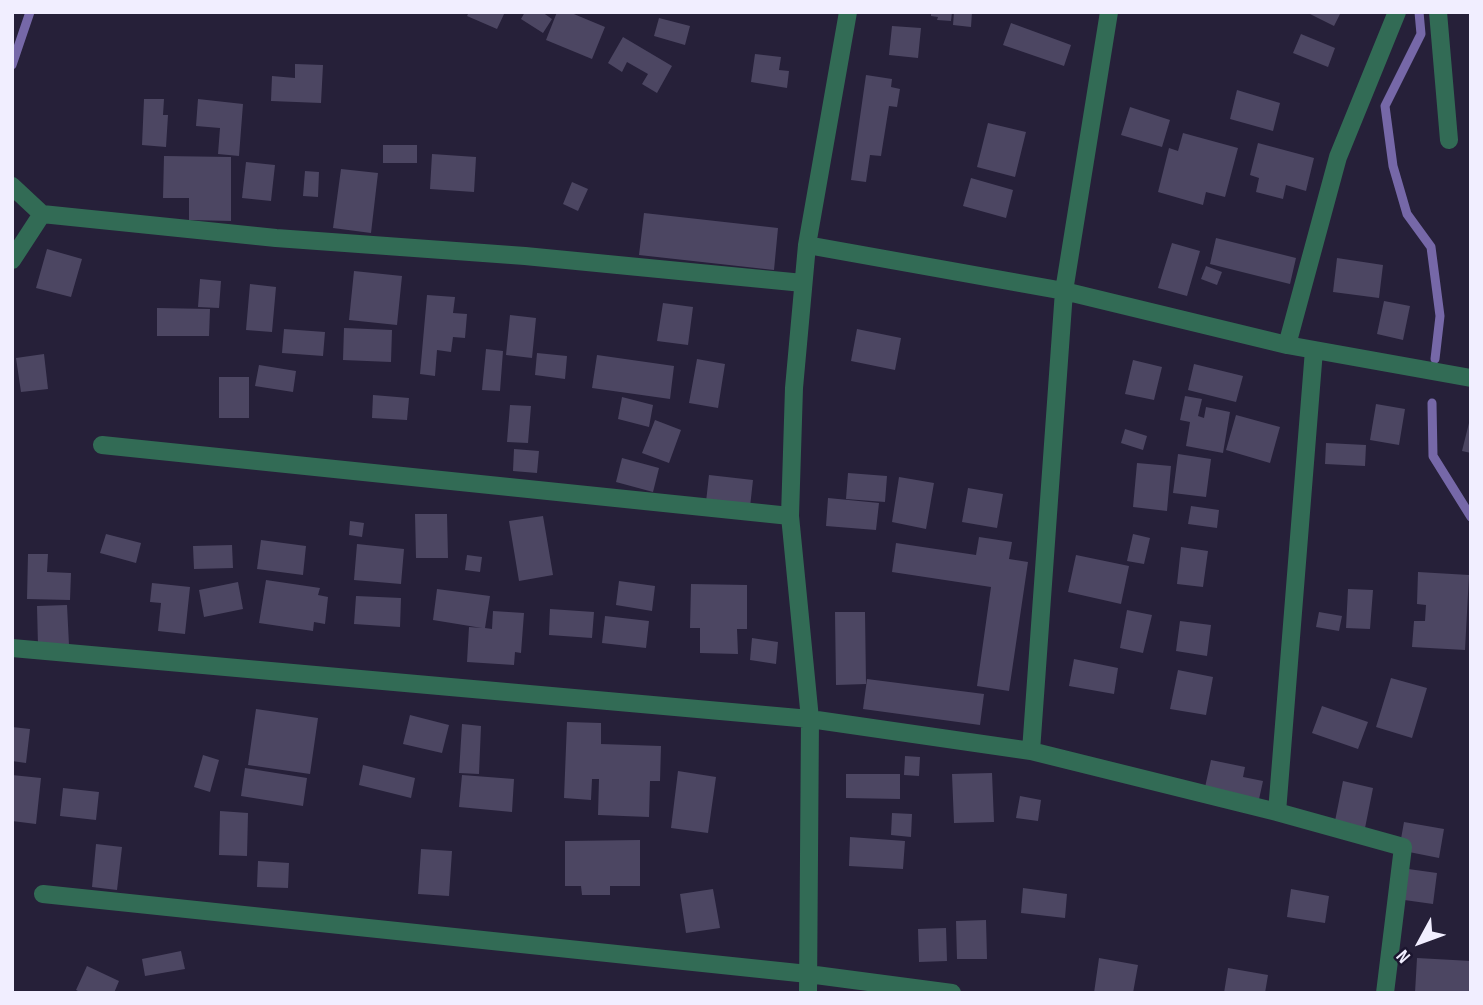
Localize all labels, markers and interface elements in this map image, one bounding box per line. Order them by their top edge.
north arrow [1385,907,1455,977]
text: N [1392,945,1416,967]

